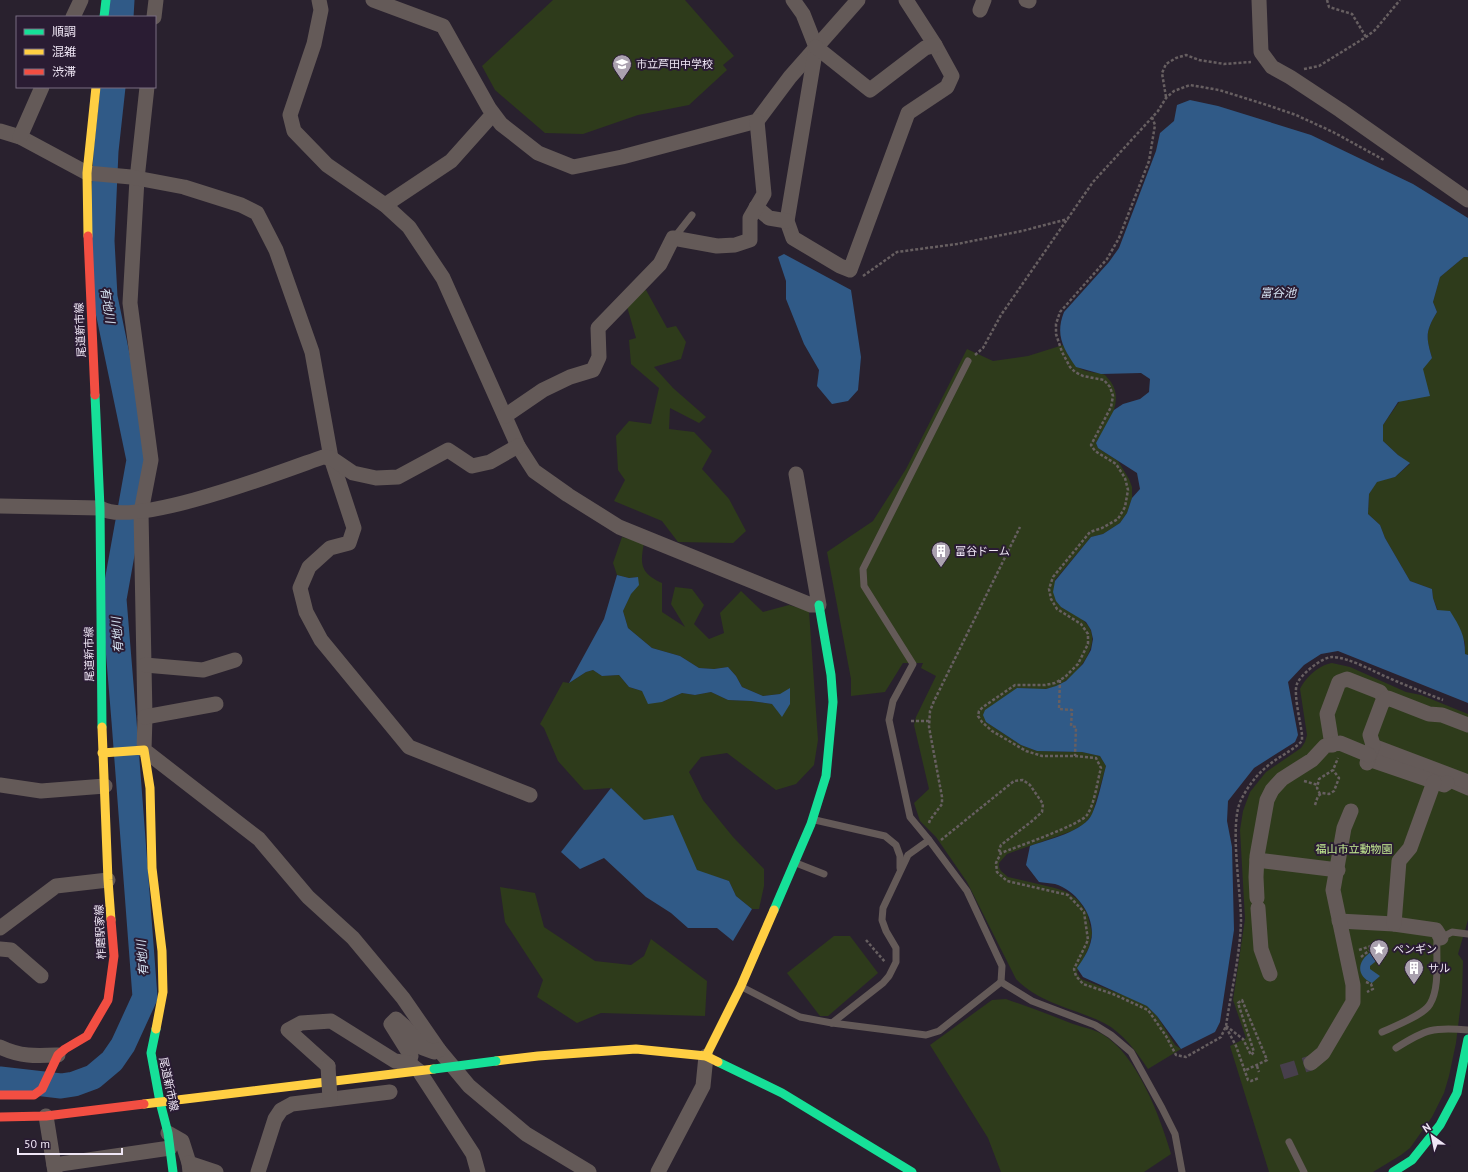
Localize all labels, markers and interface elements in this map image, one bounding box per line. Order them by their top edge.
legend [16,16,156,88]
text: 順調 [52,24,76,39]
text: 混雑 [52,44,76,59]
school or university icon: 市立芦田中学校 [611,53,633,81]
place label: 市立芦田中学校 [636,57,713,71]
text: 渋滞 [52,64,76,79]
water label: 富谷池 [1260,285,1297,300]
water label: 有地川 [98,286,119,326]
street label: 尾道新市線 [72,302,88,358]
building icon: 富谷ドーム [930,540,952,568]
place label: 富谷ドーム [955,544,1010,558]
water label: 有地川 [108,615,126,653]
street label: 尾道新市線 [82,626,96,682]
park label: 福山市立動物園 [1316,842,1393,856]
street label: 柞磨駅家線 [92,904,108,960]
water label: 有地川 [133,938,151,976]
place icon: ペンギン [1368,938,1390,966]
place label: ペンギン [1393,942,1437,956]
building icon: サル [1403,957,1425,985]
place label: サル [1428,961,1450,975]
street label: 尾道新市線 [156,1056,182,1112]
north arrow [1412,1116,1452,1156]
text: N [1420,1120,1433,1135]
scale bar [18,1130,122,1156]
text: 50 m [24,1136,50,1151]

